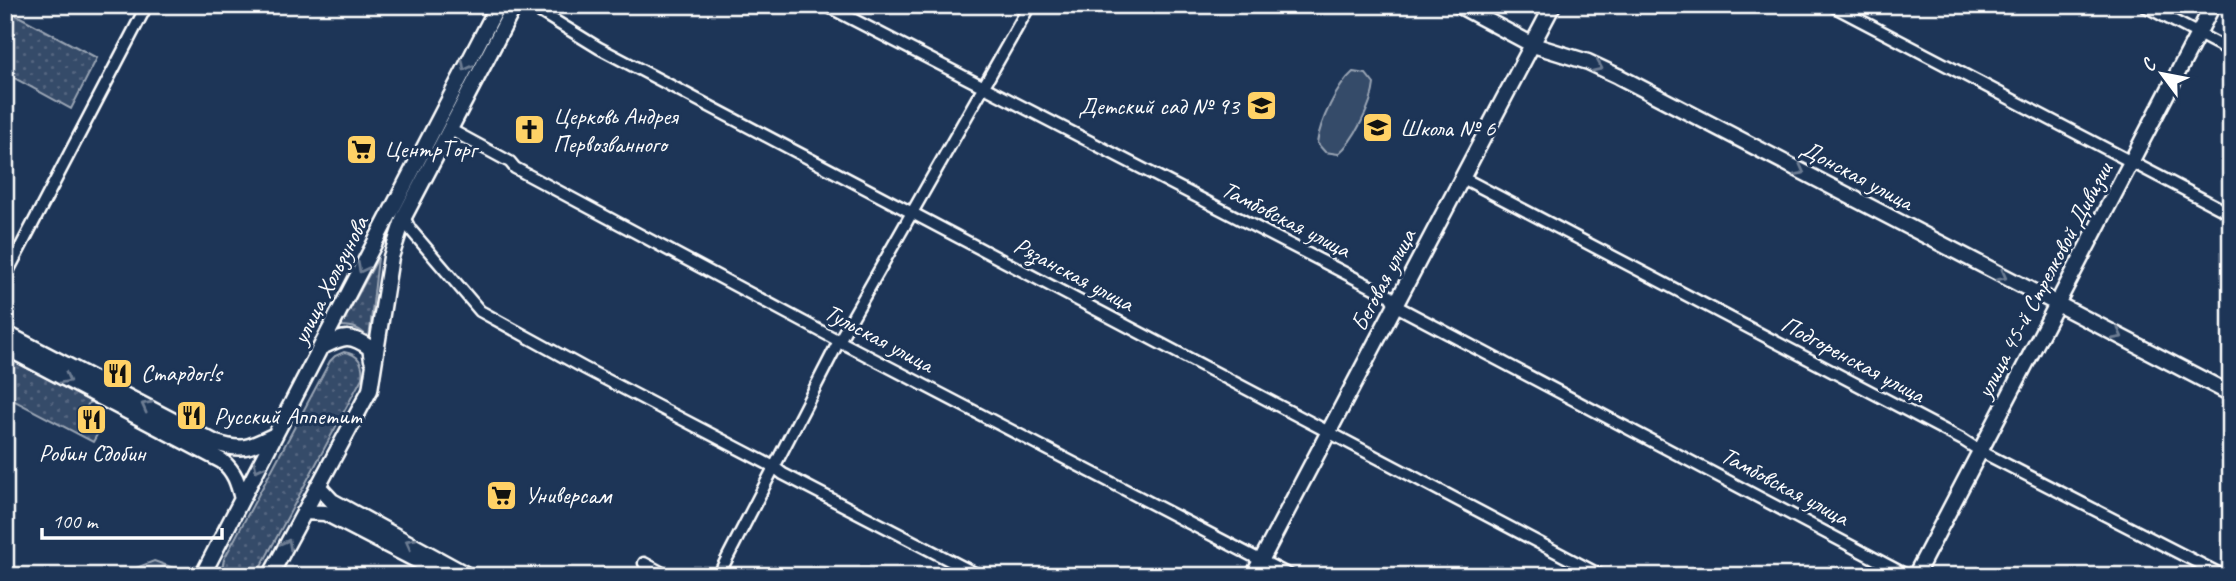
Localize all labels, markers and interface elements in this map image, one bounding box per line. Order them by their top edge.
north arrow [2128,38,2198,108]
text: С [2136,53,2162,76]
one-way arrow [461,59,475,71]
one-way arrow [1590,59,1603,73]
school or university icon: Детский сад № 93 [1245,89,1279,123]
place label: Детский сад № 93 [1078,91,1241,121]
place label: Церковь Андрея Первозванного [553,101,679,159]
school or university icon: Школа № 6 [1360,111,1394,145]
church icon: Церковь Андрея Первозванного [513,113,547,147]
place label: Школа № 6 [1400,113,1496,143]
supermarket icon: ЦентрТорг [344,132,378,166]
street label: Донская улица [1796,133,1920,218]
place label: ЦентрТорг [384,134,480,164]
street label: улица 45-й Стрелковой Дивизии [1968,155,2120,405]
one-way arrow [1793,162,1805,176]
street label: Тамбовская улица [1217,174,1357,265]
street label: улица Хользунова [284,210,376,351]
street label: Беговая улица [1344,222,1423,336]
street label: Рязанская улица [1009,230,1140,320]
one-way arrow [356,261,370,273]
one-way arrow [1994,267,2007,281]
street label: Тульская улица [819,297,941,380]
street label: Подгоренская улица [1776,309,1931,410]
one-way arrow [2111,327,2123,340]
restaurant icon: Стардог!s [101,356,135,390]
place label: Стардог!s [141,358,224,388]
one-way arrow [59,370,71,384]
restaurant icon: Русский Аппетит [174,399,208,433]
one-way arrow [140,401,153,414]
place label: Русский Аппетит [214,401,363,431]
restaurant icon: Робин Сдобин [75,402,109,436]
place label: Робин Сдобин [39,438,147,468]
street label: Тамбовская улица [1716,440,1855,533]
one-way arrow [253,460,267,473]
supermarket icon: Универсам [485,478,519,512]
place label: Универсам [525,480,613,510]
scale bar [42,497,222,541]
text: 100 m [52,508,99,534]
one-way arrow [405,537,417,551]
one-way arrow [279,539,292,551]

